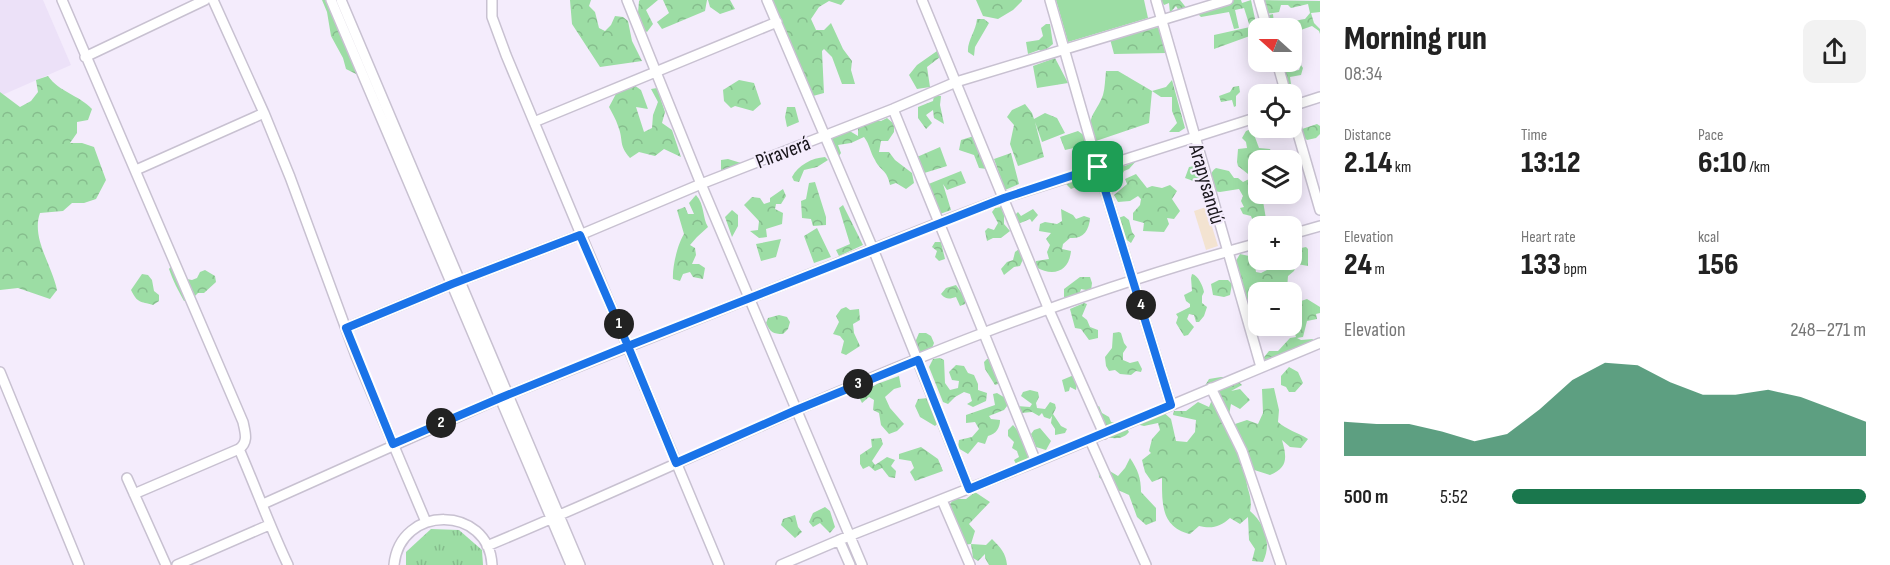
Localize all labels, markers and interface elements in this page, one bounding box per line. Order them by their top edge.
north arrow [1248,18,1302,72]
map controls [1248,18,1302,336]
text: Morning run [1344,19,1487,59]
button: share [1803,20,1866,83]
text: 08:34 [1344,62,1382,86]
button: locate [1248,84,1302,138]
text: Distance [1344,126,1391,145]
text: Time [1521,126,1547,145]
text: Pace [1698,126,1723,145]
street label: Piraverá [752,131,814,174]
street label: Arapysandú [1183,140,1230,227]
pin [1072,141,1123,192]
text: 2.14 [1344,145,1392,181]
text: 13:12 [1521,145,1580,181]
text: 6:10 [1698,145,1747,181]
icon: arrive [1081,150,1114,183]
button: layers [1248,150,1302,204]
text: km [1392,158,1411,177]
text: /km [1747,158,1770,177]
button: + [1248,216,1302,270]
text: Elevation [1344,228,1393,247]
text: Heart rate [1521,228,1576,247]
text: kcal [1698,228,1719,247]
text: 24 [1344,247,1372,283]
text: 133 [1521,247,1561,283]
text: 156 [1698,247,1739,283]
text: m [1372,260,1385,279]
text: bpm [1561,260,1587,279]
button: − [1248,282,1302,336]
pin: 4 [1126,290,1156,320]
text: 4 [1137,295,1145,314]
pin: 1 [604,309,634,339]
text: 1 [616,314,622,333]
text: Elevation [1344,318,1406,342]
text: 248–271 m [1790,318,1866,342]
pin: 3 [843,369,873,399]
text: 3 [854,374,862,393]
pin: 2 [426,408,456,438]
text: 2 [437,413,445,432]
text: 500 m [1344,485,1388,509]
text: 5:52 [1440,485,1468,509]

